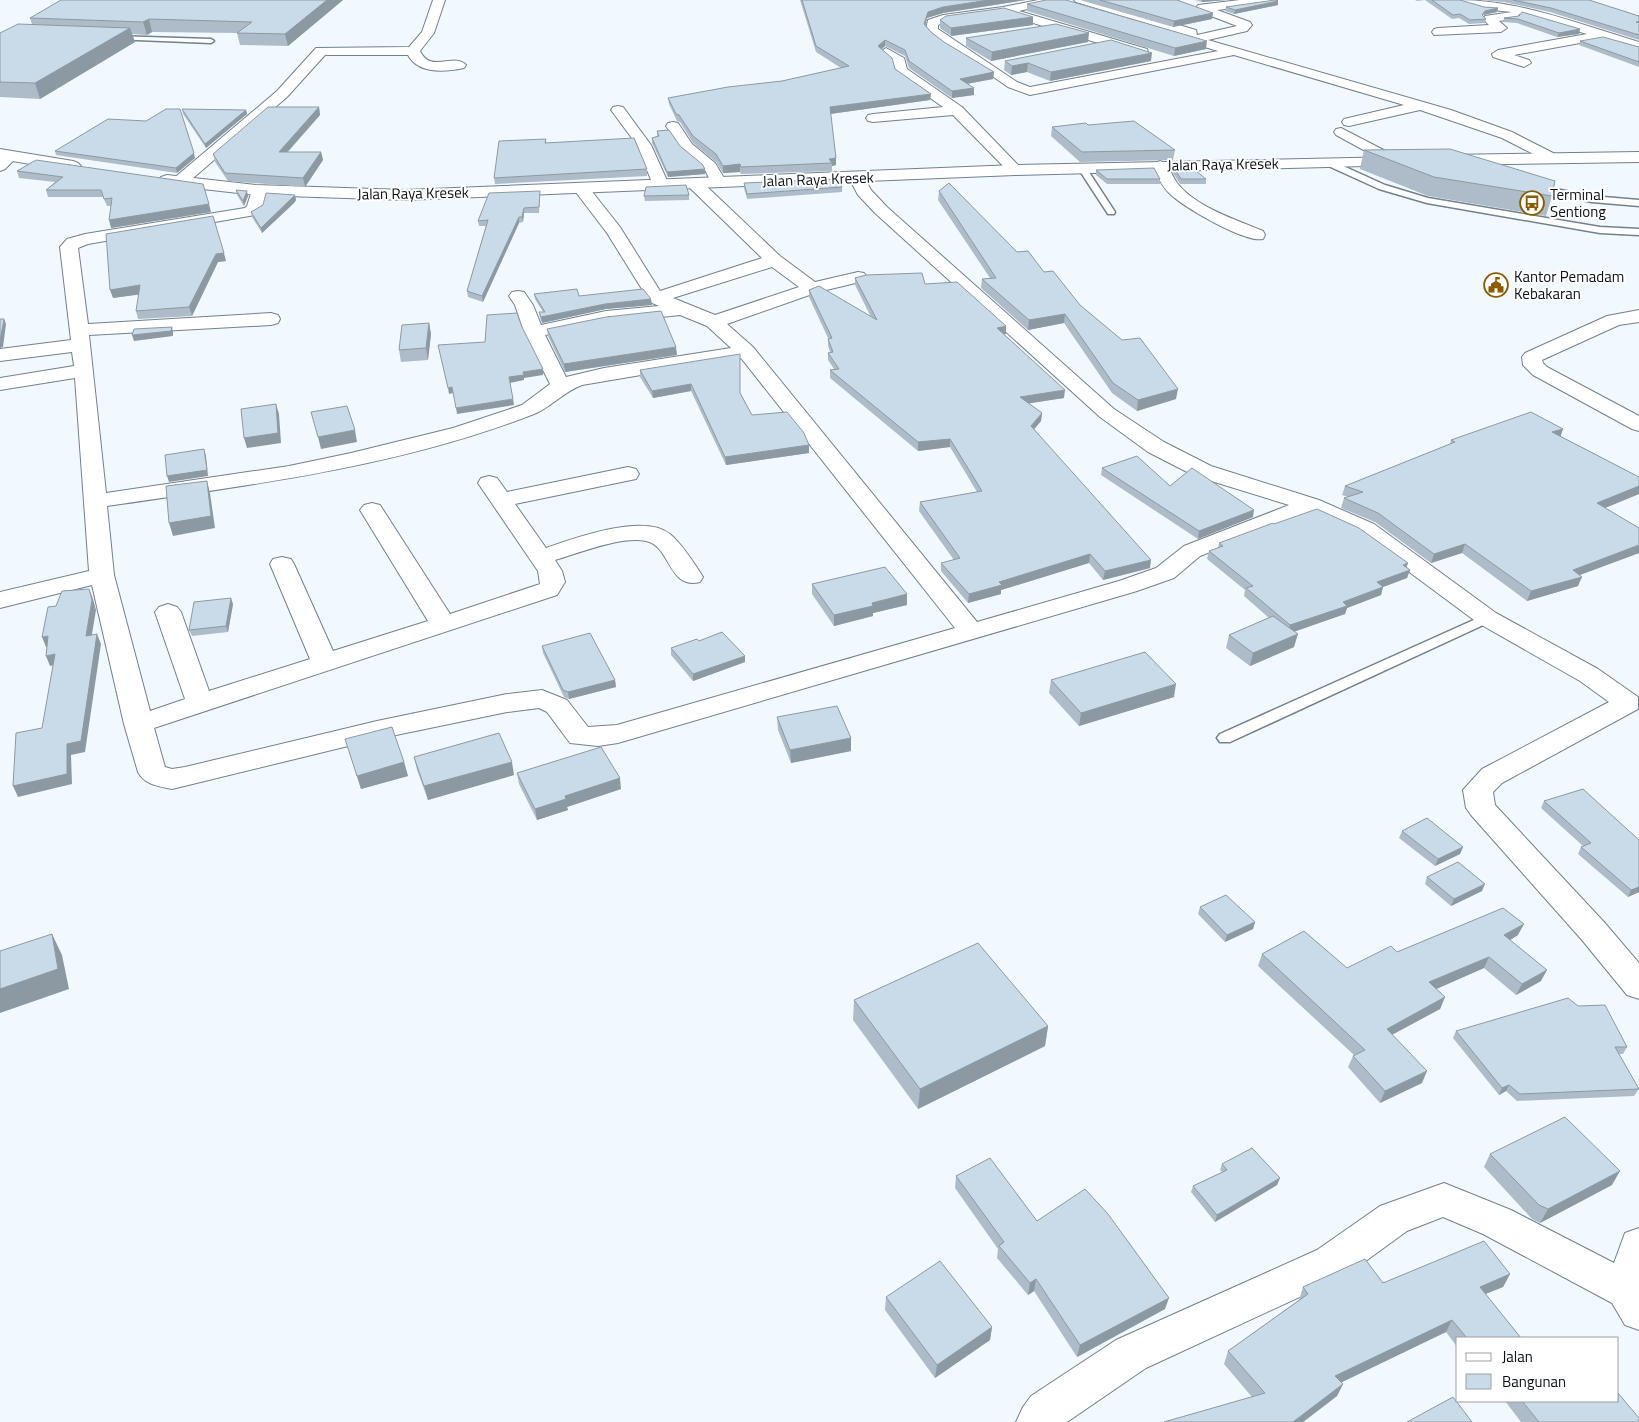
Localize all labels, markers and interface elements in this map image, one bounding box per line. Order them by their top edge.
street label: Jalan Raya Kresek [1167,152,1279,176]
street label: Jalan Raya Kresek [762,166,874,192]
street label: Jalan Raya Kresek [357,181,469,205]
place label: Terminal Sentiong [1550,183,1606,223]
bus stop icon: Terminal Sentiong [1519,190,1545,216]
place label: Kantor Pemadam Kebakaran [1514,265,1624,305]
public building icon: Kantor Pemadam Kebakaran [1483,272,1509,298]
legend [1456,1337,1619,1402]
text: Jalan [1502,1345,1533,1368]
text: Bangunan [1502,1370,1566,1393]

